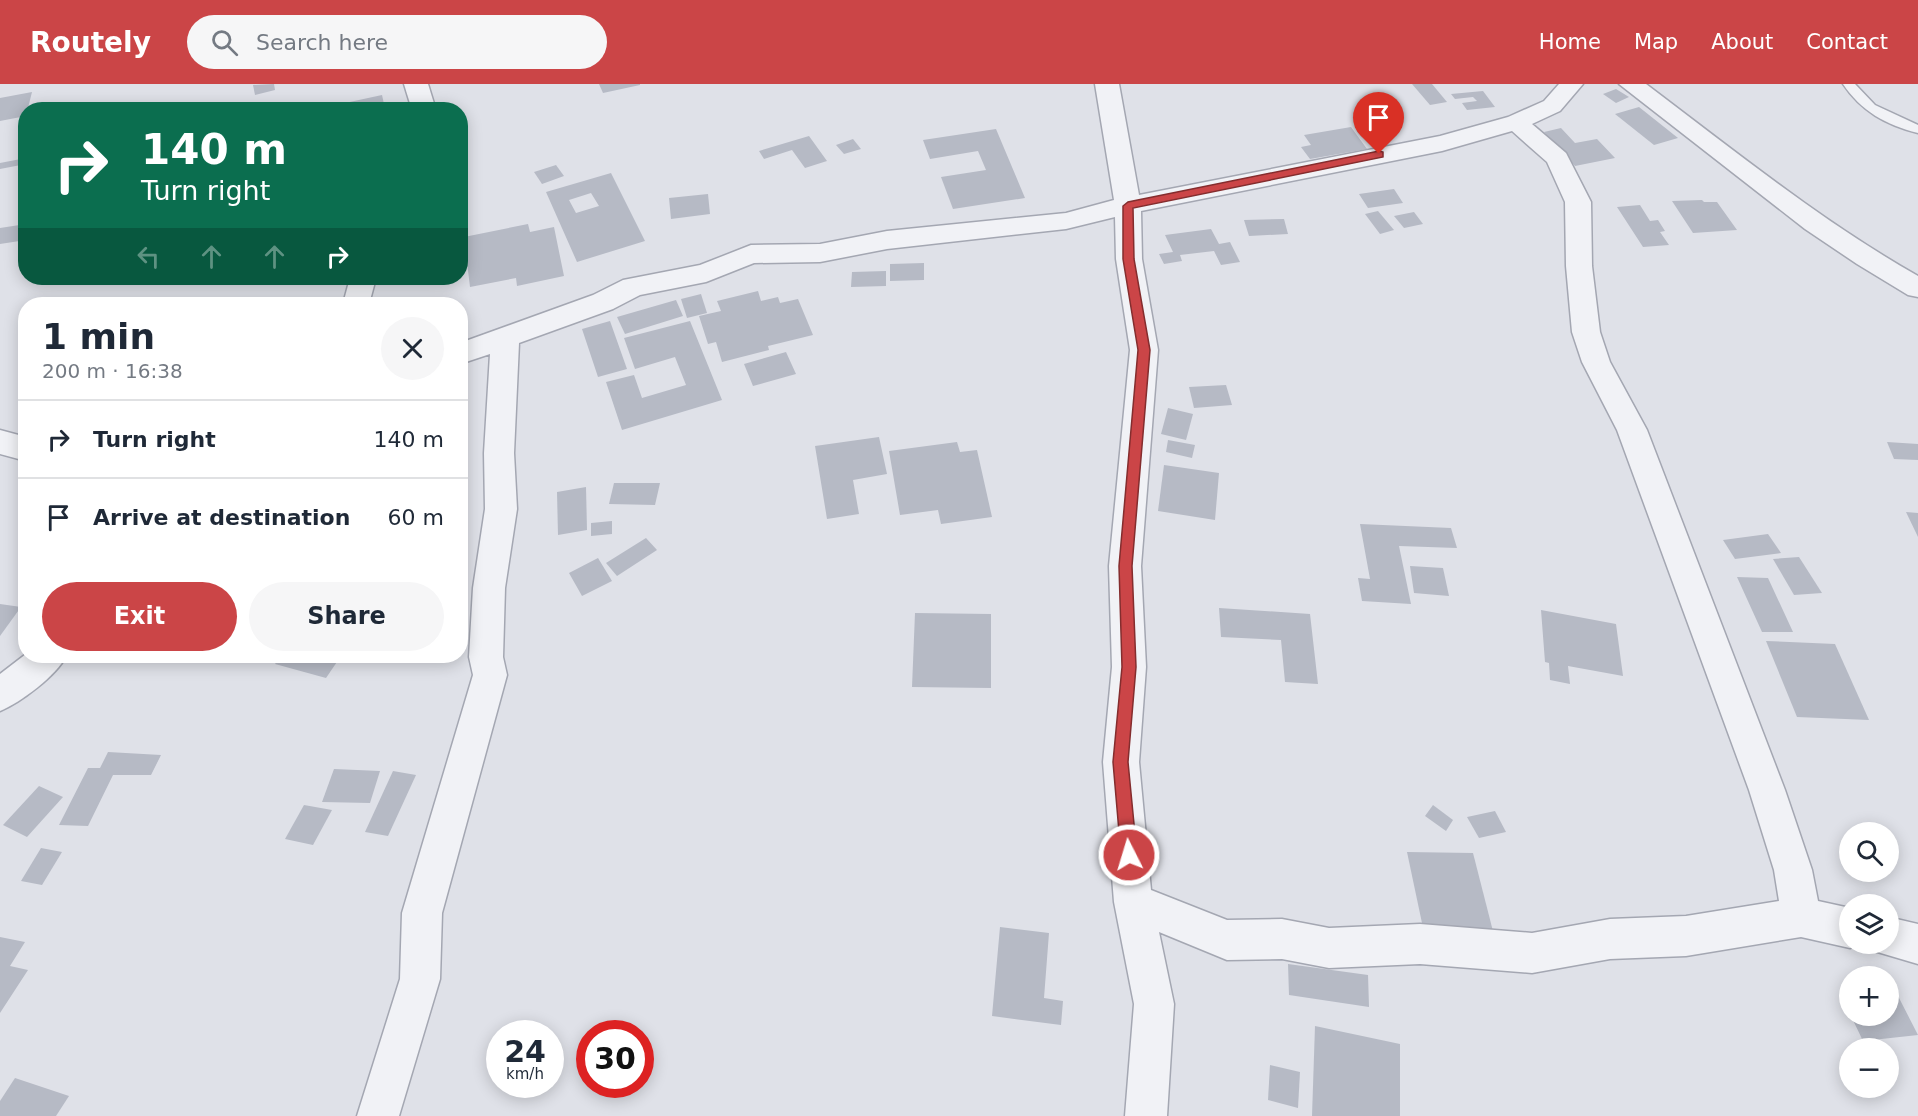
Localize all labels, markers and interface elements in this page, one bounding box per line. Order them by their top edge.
search box [187,15,607,69]
text: Routely [30,26,151,59]
icon: search [208,26,241,59]
text: Search here [256,30,388,55]
text: Home [1539,30,1601,54]
text: Map [1634,30,1678,54]
text: About [1711,30,1773,54]
text: Contact [1806,30,1888,54]
pin [1353,92,1404,154]
icon: arrive [1362,101,1395,134]
text: 140 m [141,125,287,174]
icon: right [42,126,120,204]
text: Turn right [141,175,270,206]
icon: left [132,240,165,273]
icon: ahead [195,240,228,273]
icon: ahead [258,240,291,273]
icon: right [321,240,354,273]
text: 1 min [42,316,155,357]
button: close [381,317,444,380]
text: 200 m · 16:38 [42,359,183,383]
icon: right [42,423,75,456]
text: Turn right [93,427,216,452]
text: 140 m [374,427,444,452]
icon: arrive [42,501,75,534]
text: Arrive at destination [93,505,350,530]
text: 60 m [388,505,444,530]
button: Exit [42,582,237,651]
button: Share [249,582,444,651]
map controls [1839,822,1899,1098]
button: search [1839,822,1899,882]
position arrow [1097,823,1161,887]
button: layers [1839,894,1899,954]
button: + [1839,966,1899,1026]
speed limit sign: 30 [576,1020,654,1098]
text: 24 [504,1034,546,1069]
button: − [1839,1038,1899,1098]
text: km/h [506,1065,544,1083]

